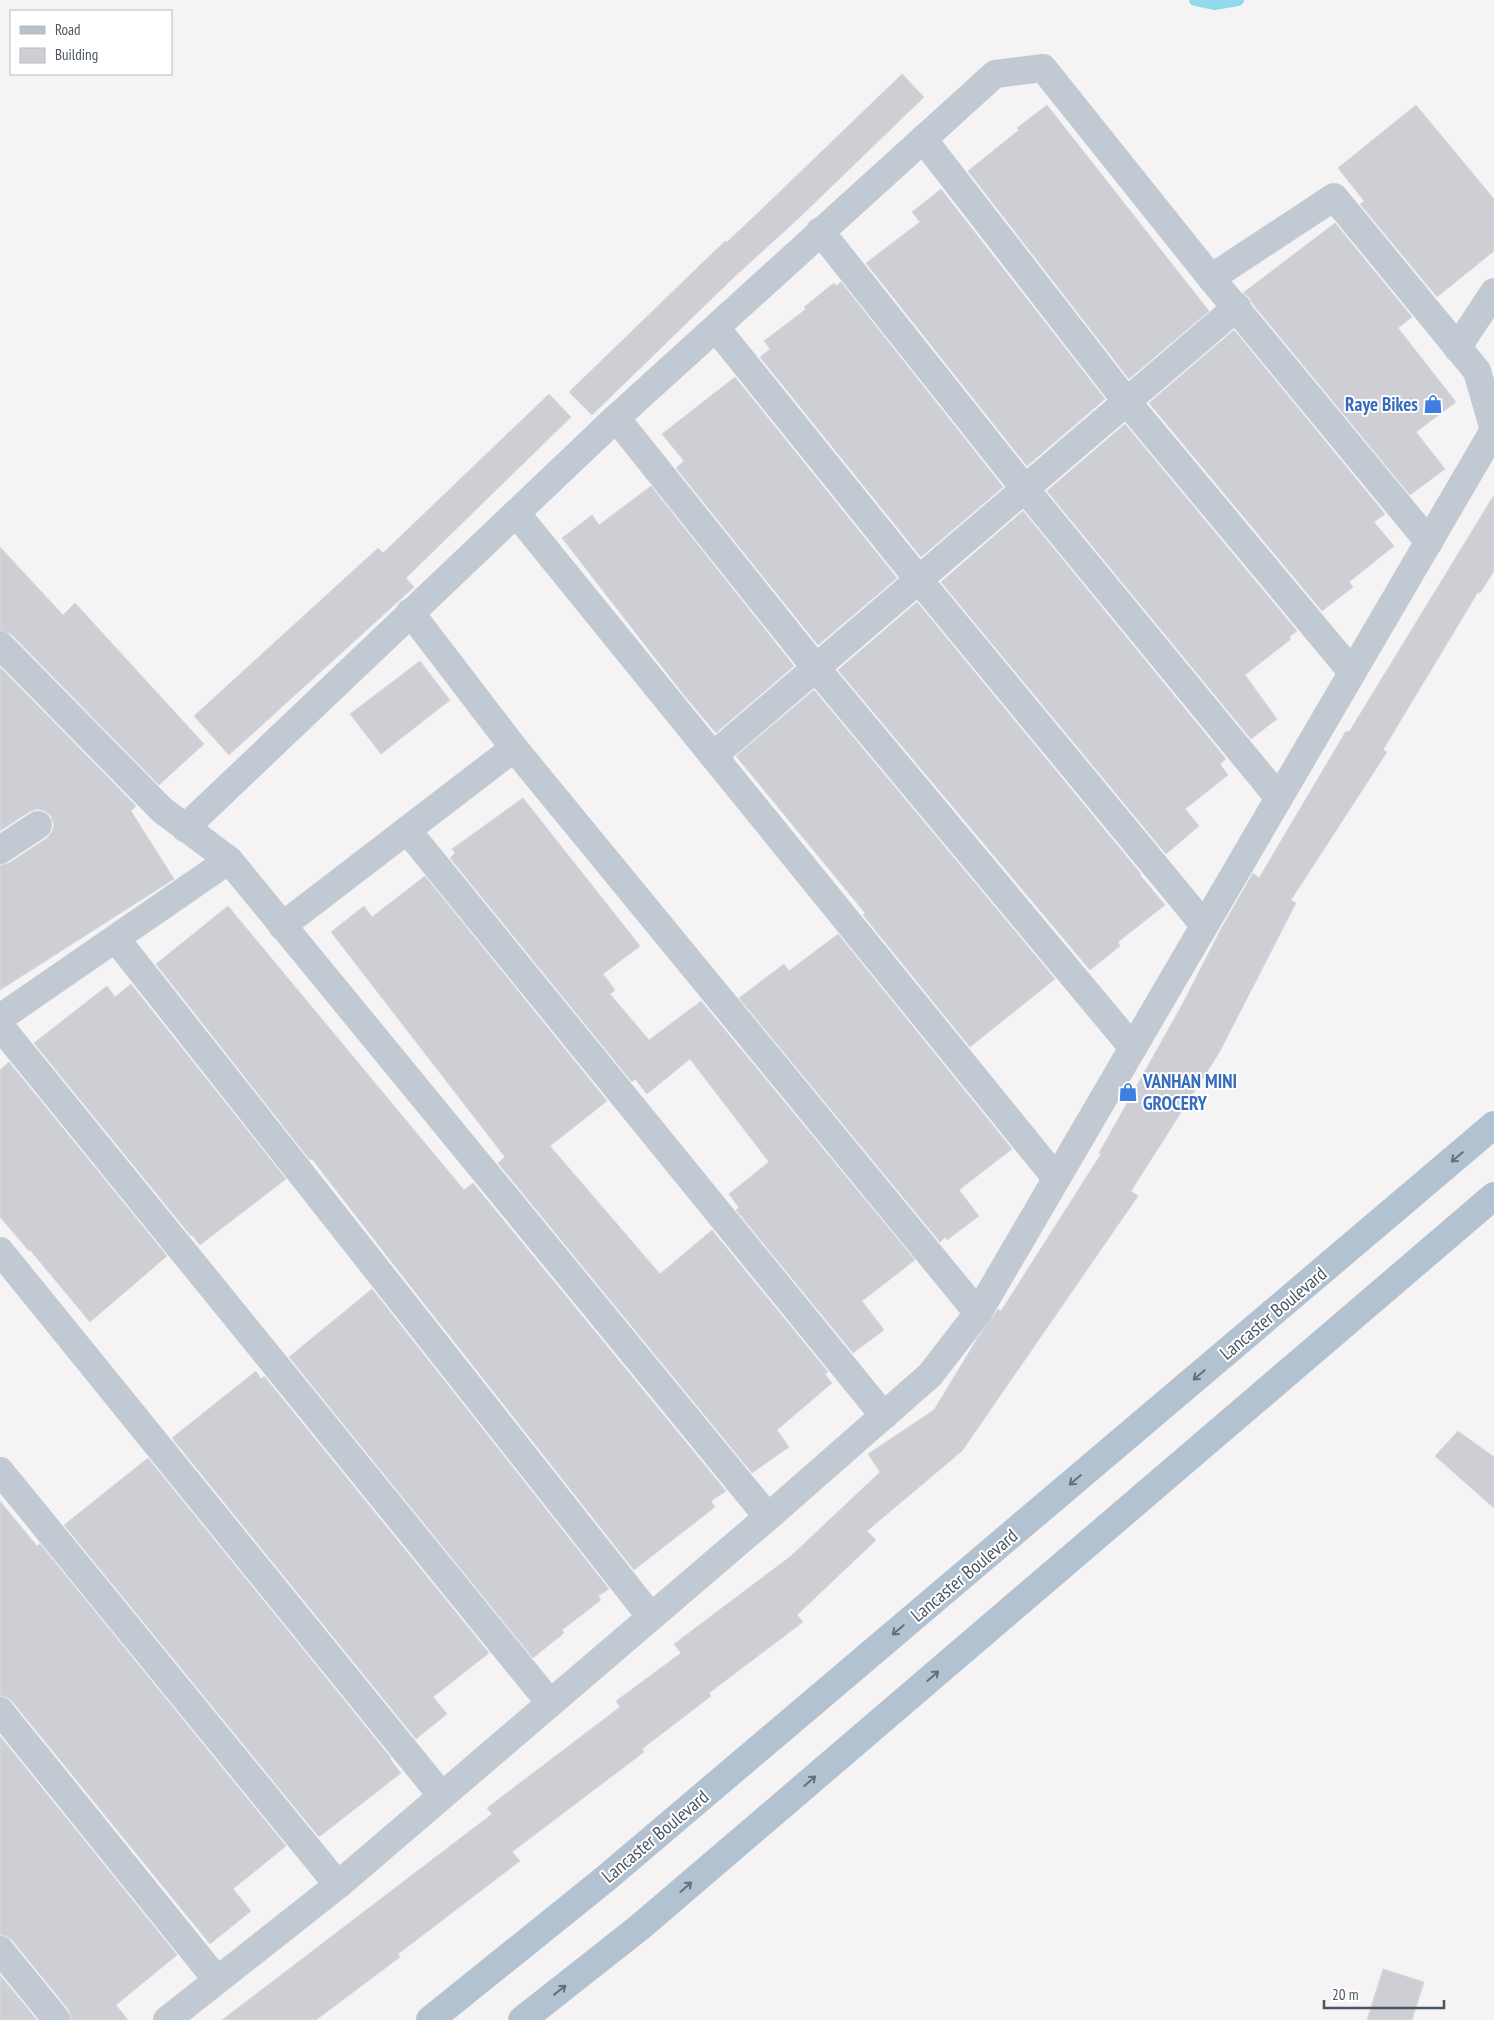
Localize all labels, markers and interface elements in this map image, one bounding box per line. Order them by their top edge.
legend [10,10,172,75]
text: Road [55,20,81,39]
text: Building [55,45,98,64]
place label: Raye Bikes [1345,392,1418,416]
shop icon: Raye Bikes [1422,393,1444,415]
place label: VANHAN MINI GROCERY [1142,1069,1237,1115]
shop icon: VANHAN MINI GROCERY [1117,1081,1139,1103]
one-way arrow [1450,1151,1463,1162]
street label: Lancaster Boulevard [1215,1261,1331,1365]
one-way arrow [1193,1369,1206,1381]
one-way arrow [1069,1474,1082,1486]
street label: Lancaster Boulevard [906,1523,1022,1627]
one-way arrow [892,1625,905,1636]
one-way arrow [927,1670,940,1681]
one-way arrow [803,1776,816,1787]
street label: Lancaster Boulevard [597,1784,713,1888]
one-way arrow [680,1881,693,1893]
scale bar [1324,1978,1444,2010]
one-way arrow [554,1984,567,1995]
text: 20 m [1332,1985,1358,2004]

